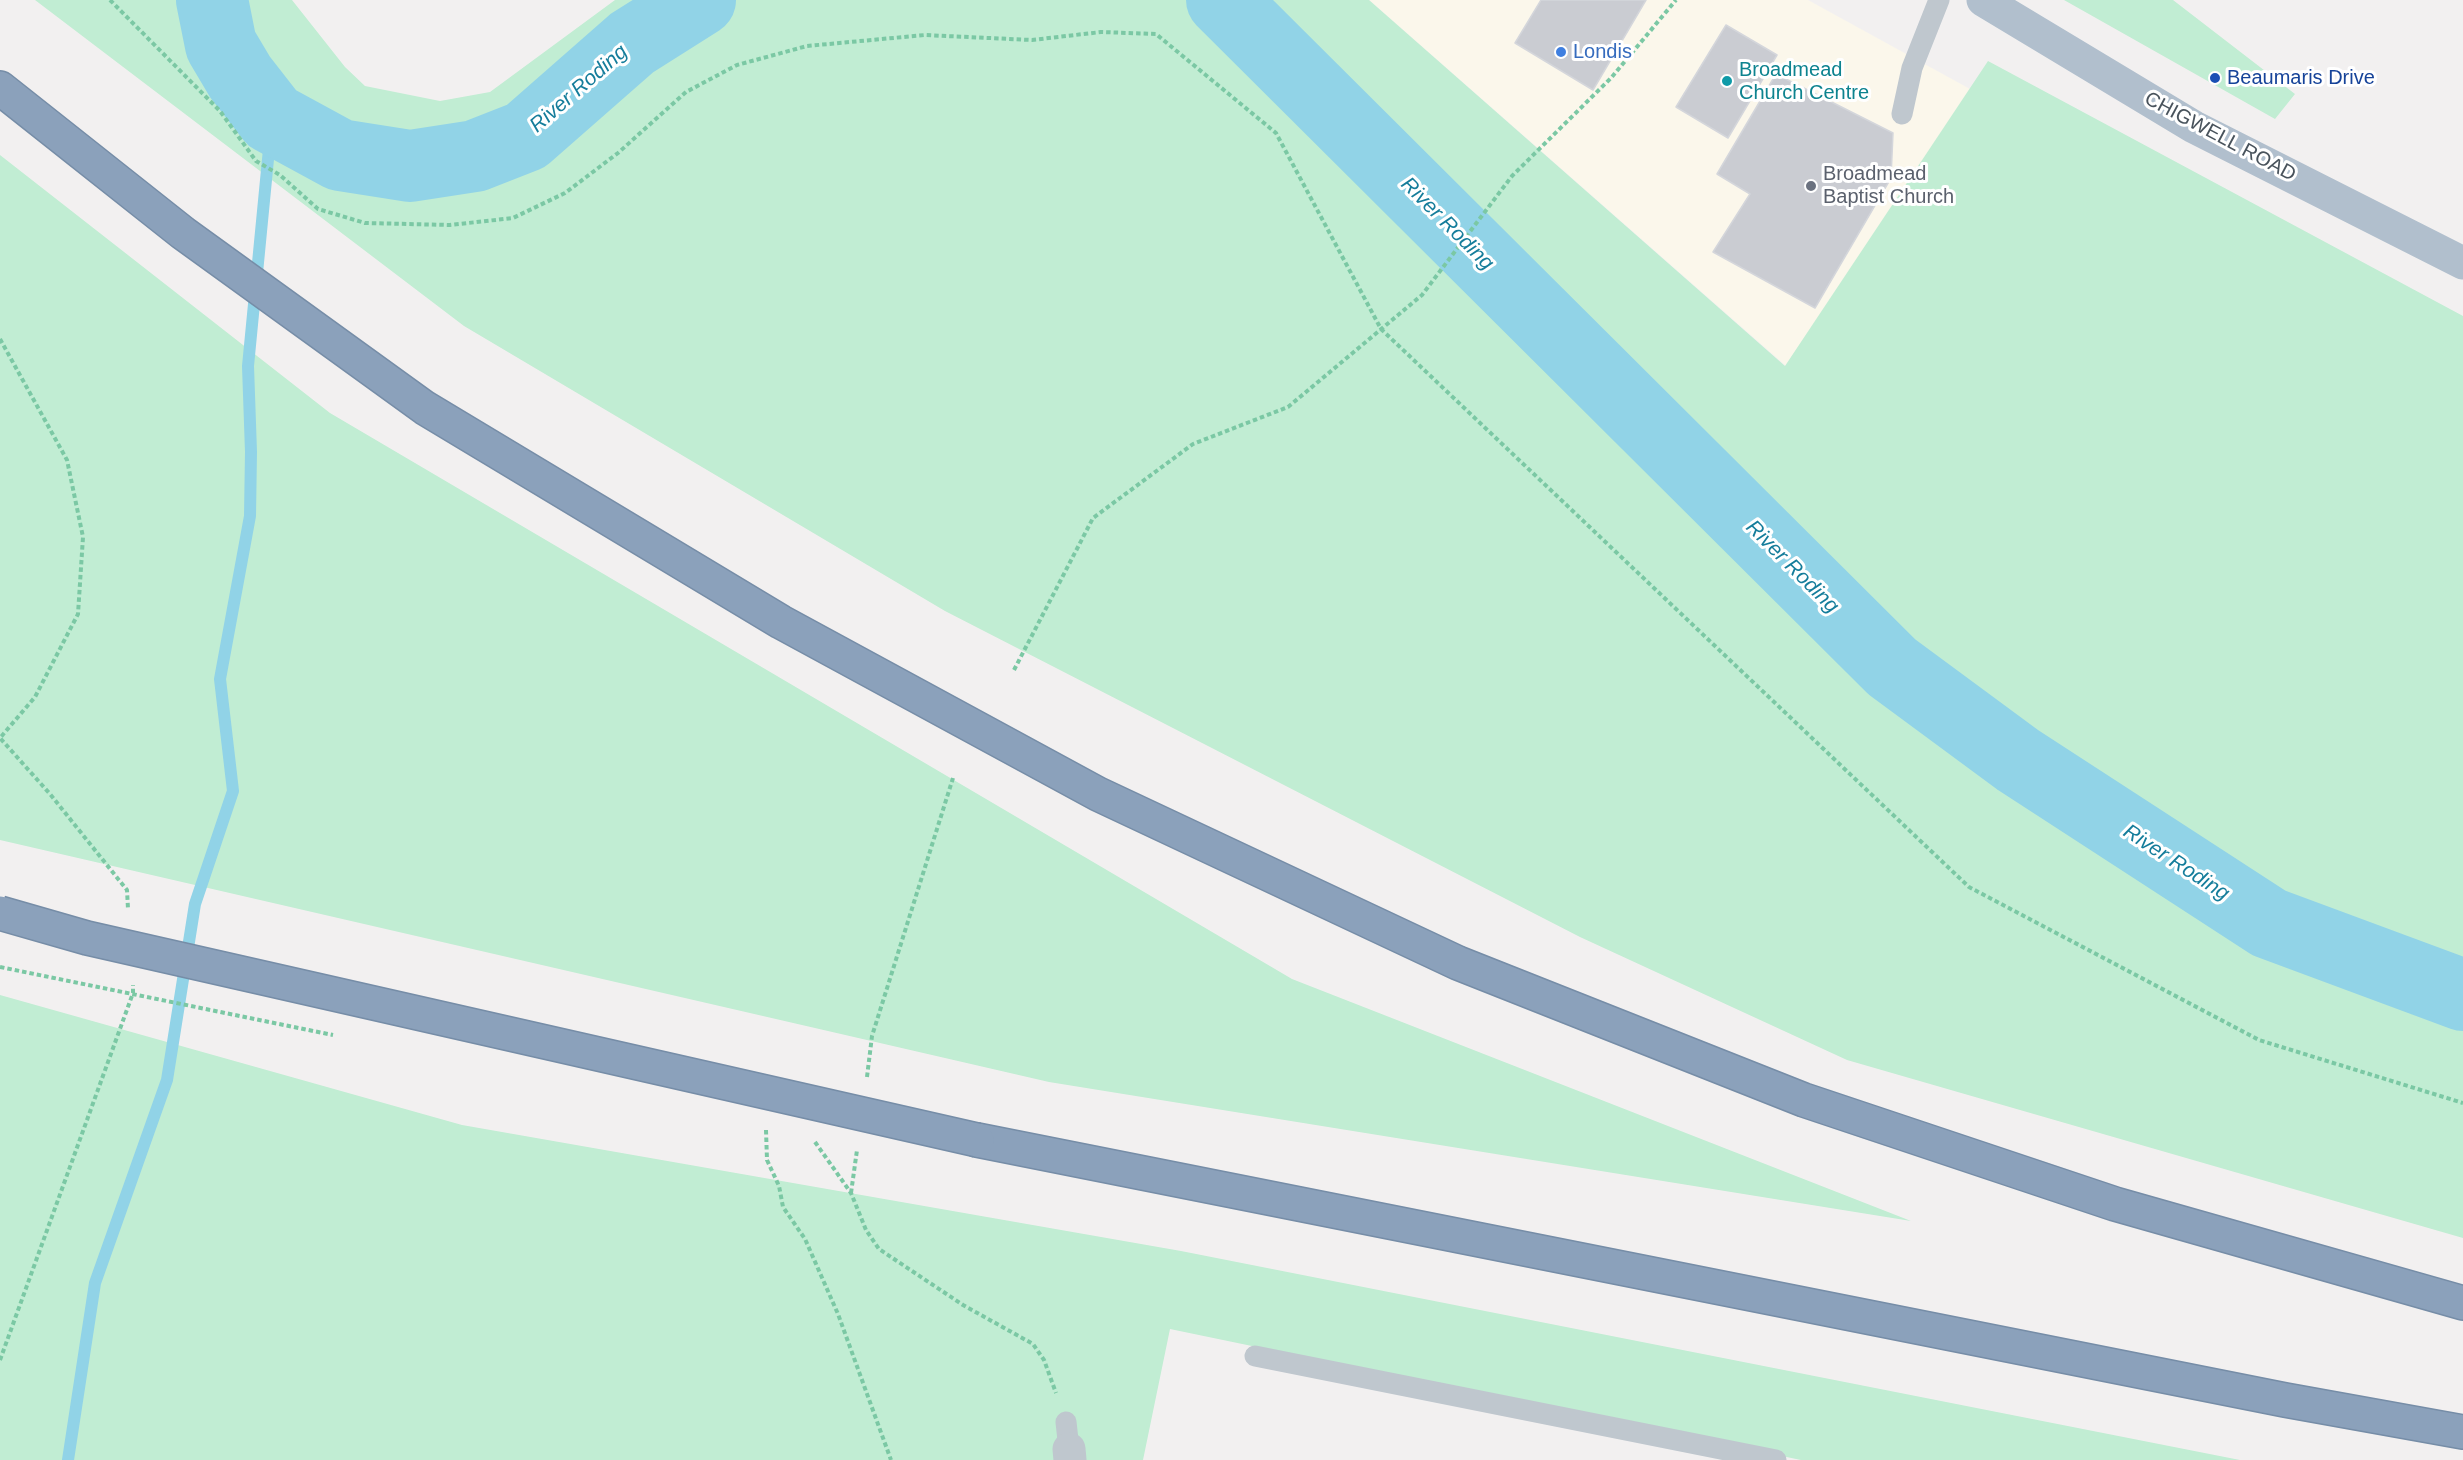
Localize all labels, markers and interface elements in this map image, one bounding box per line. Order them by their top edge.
water label: River Roding [525,40,633,138]
place label: Londis [1573,40,1632,64]
marker: Londis [1554,45,1568,59]
place label: Broadmead Church Centre [1739,58,1869,105]
place label: Beaumaris Drive [2227,66,2375,90]
marker: Beaumaris Drive [2208,71,2222,85]
marker: Broadmead Church Centre [1720,74,1734,88]
street label: CHIGWELL ROAD [2140,87,2300,187]
place label: Broadmead Baptist Church [1823,162,1954,209]
water label: River Roding [1395,172,1499,276]
marker: Broadmead Baptist Church [1804,179,1818,193]
water label: River Roding [1740,515,1844,619]
water label: River Roding [2118,819,2234,907]

